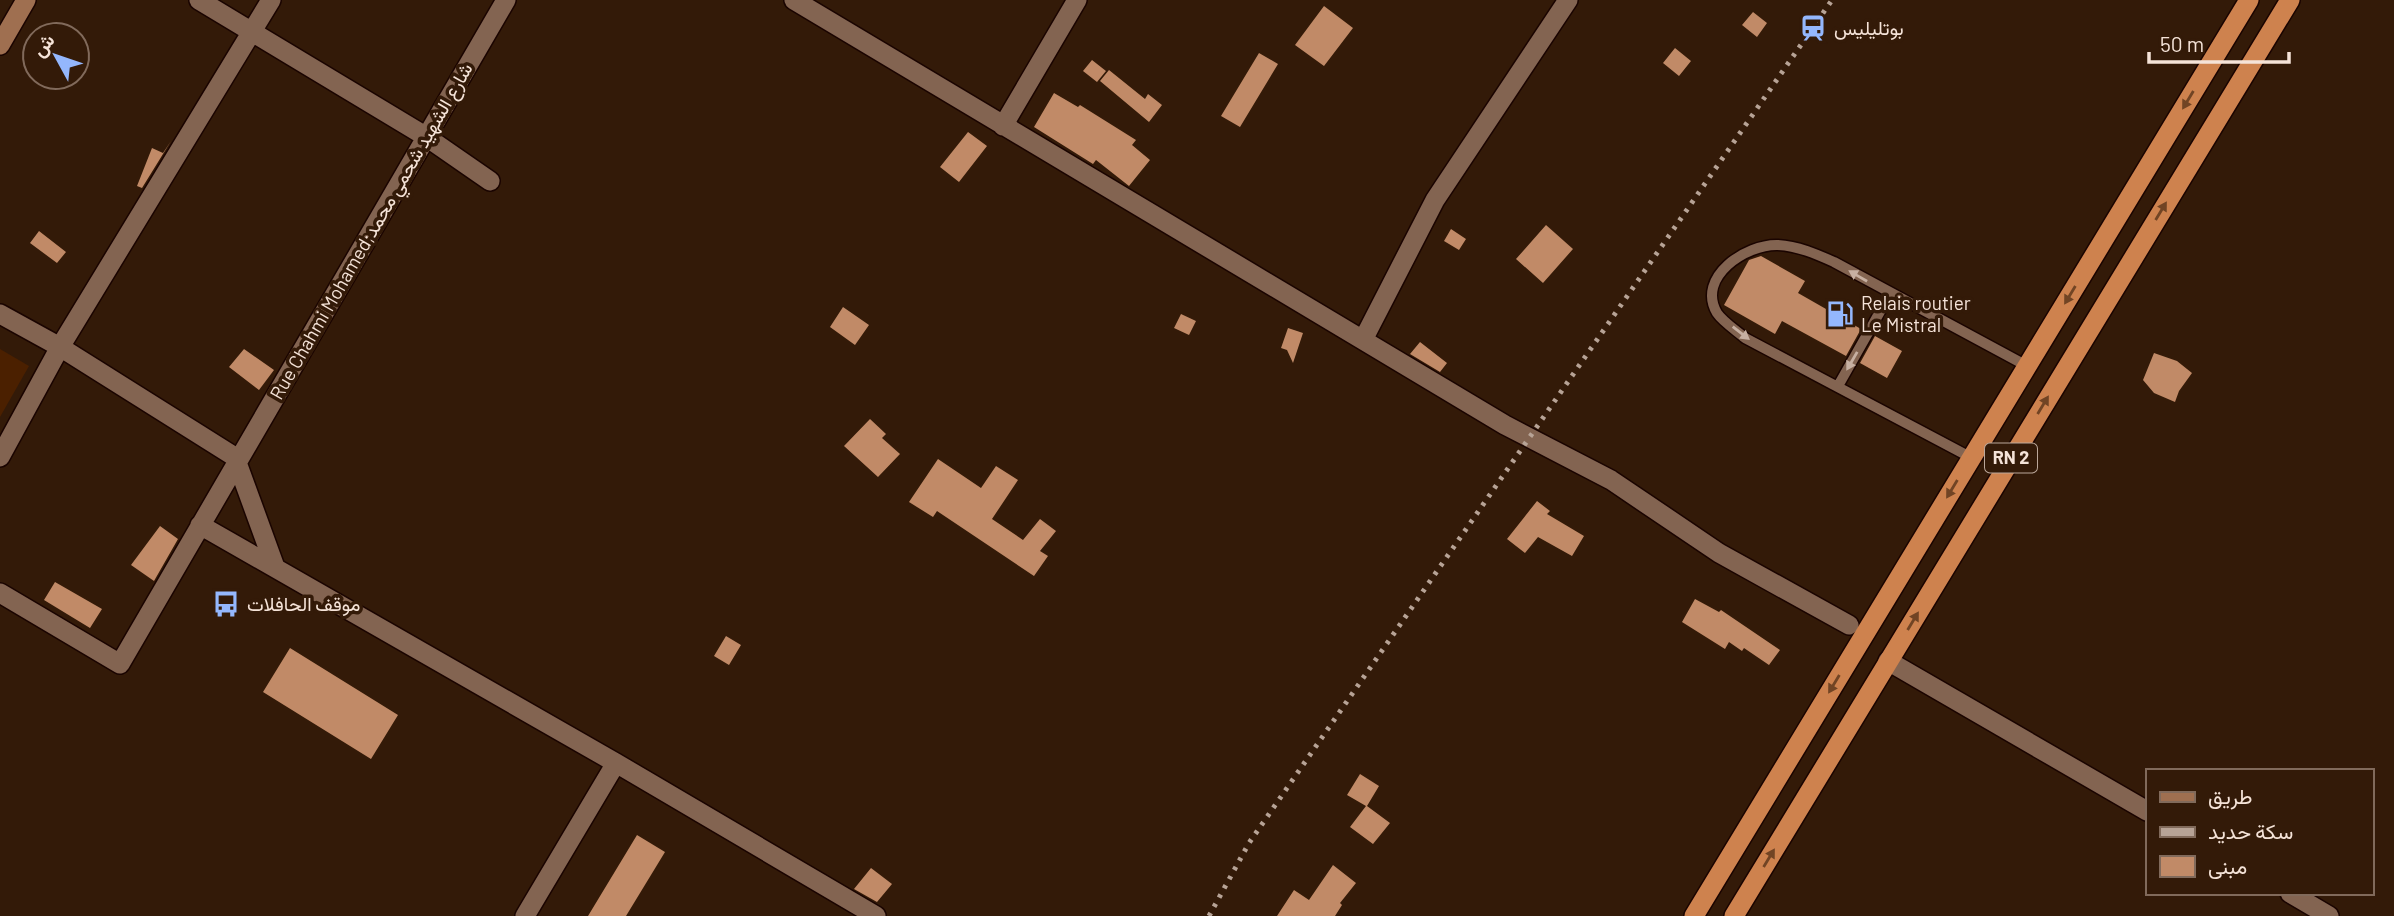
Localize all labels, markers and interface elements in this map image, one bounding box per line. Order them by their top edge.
station icon: بوتليليس [1798,13,1828,43]
place label: بوتليليس [1834,16,1904,40]
north arrow [21,21,91,91]
scale bar [2149,21,2289,65]
text: ش [26,28,60,62]
text: 50 m [2160,31,2204,56]
street label: Rue Chahmi Mohamed;شارع الشهيد شحمي محمد [264,58,481,406]
one-way arrow [2182,91,2194,110]
one-way arrow [2155,202,2168,221]
one-way arrow [1849,270,1868,282]
one-way arrow [2064,285,2076,304]
place label: Relais routier Le Mistral [1861,291,1971,336]
fuel station icon: Relais routier Le Mistral [1825,299,1855,329]
one-way arrow [1732,326,1750,341]
one-way arrow [1846,351,1858,370]
one-way arrow [2037,396,2049,415]
road number: RN 2 [1985,444,2037,472]
one-way arrow [1945,480,1958,499]
bus stop icon: موقف الحافلات [211,589,241,619]
place label: موقف الحافلات [247,592,360,616]
one-way arrow [1906,612,1919,631]
one-way arrow [1828,674,1841,693]
legend [2146,769,2373,895]
text: طريق [2208,783,2253,810]
text: سكة حديد [2208,818,2293,844]
one-way arrow [1763,848,1776,867]
text: مبنى [2208,853,2247,879]

